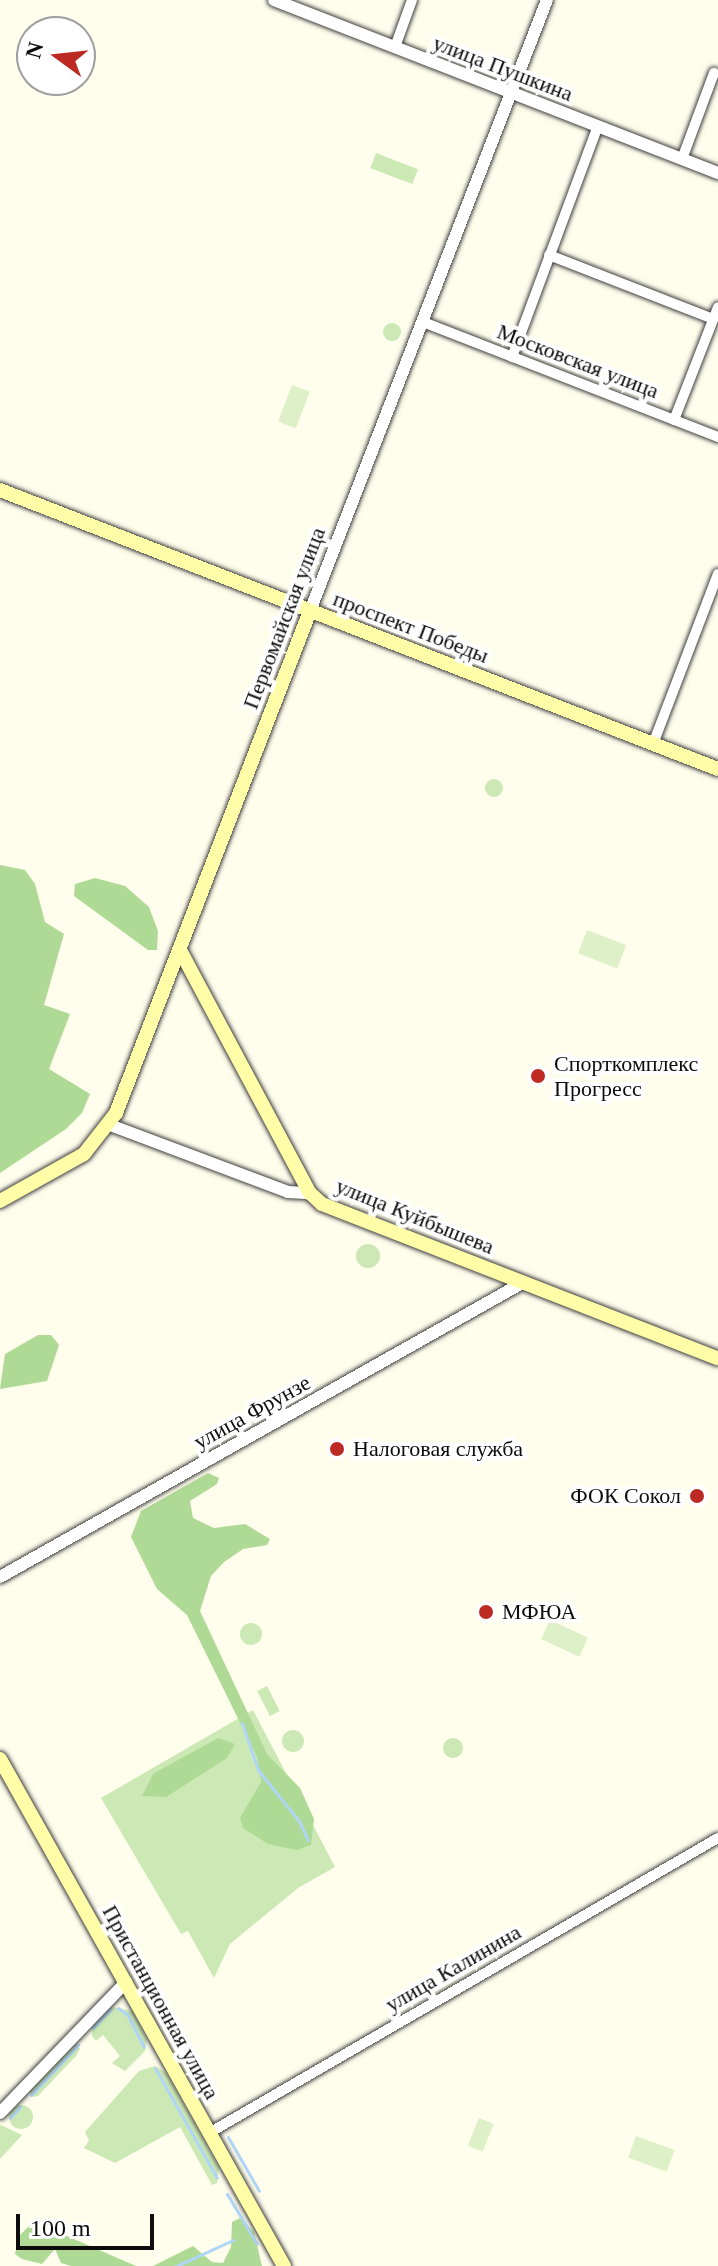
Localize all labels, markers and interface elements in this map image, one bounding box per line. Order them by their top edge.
north arrow [16,16,96,96]
street label: улица Пушкина [429,29,577,107]
text: N [20,39,48,61]
street label: Московская улица [493,318,663,404]
street label: Первомайская улица [237,523,331,713]
street label: проспект Победы [330,585,492,669]
place label: Спорткомплекс Прогресс [554,1050,698,1102]
marker: Спорткомплекс Прогресс [529,1067,547,1085]
street label: улица Куйбышева [332,1172,498,1260]
street label: улица Фрунзе [189,1369,315,1455]
place label: Налоговая служба [353,1436,523,1462]
marker: Налоговая служба [328,1440,346,1458]
place label: ФОК Сокол [570,1483,681,1509]
marker: ФОК Сокол [688,1487,706,1505]
place label: МФЮА [502,1599,576,1625]
marker: МФЮА [477,1603,495,1621]
street label: Пристанционная улица [97,1900,225,2104]
street label: улица Калинина [381,1919,525,2017]
scale bar [20,2198,158,2248]
text: 100 m [30,2215,91,2241]

